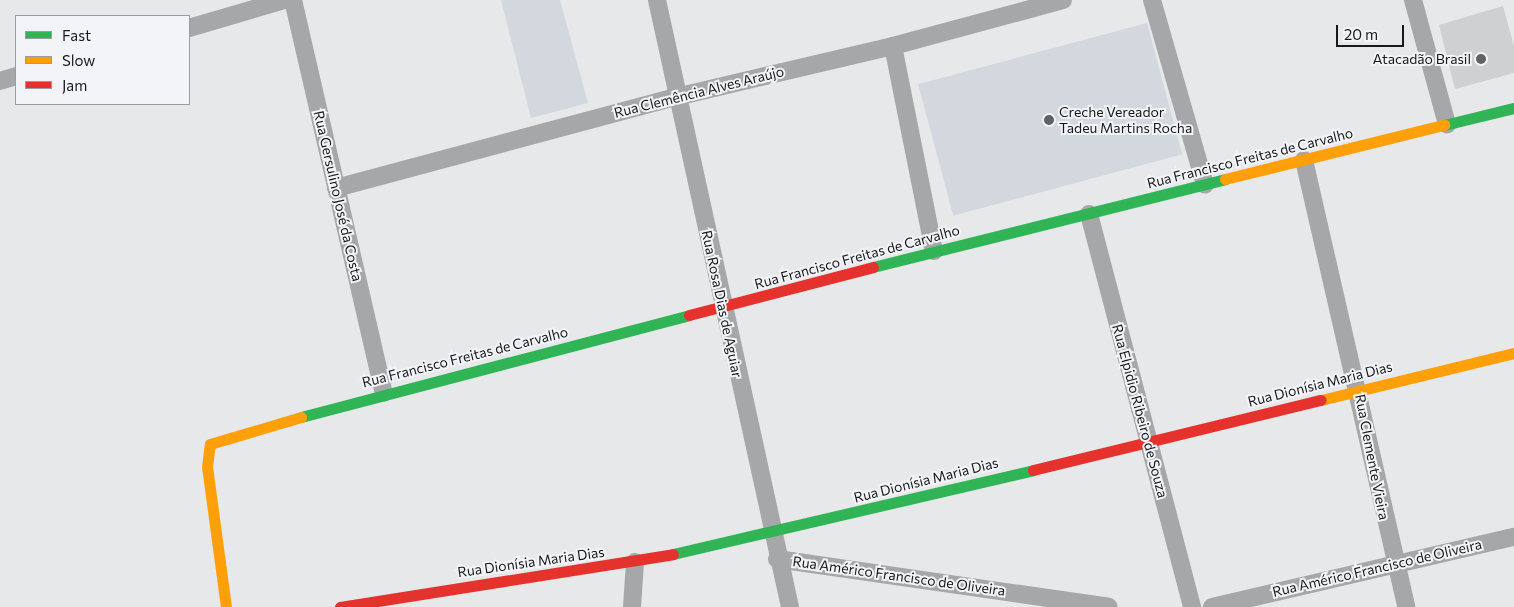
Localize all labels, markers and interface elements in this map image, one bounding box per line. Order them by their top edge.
legend [15,15,190,105]
scale bar [1339,15,1406,47]
text: 20 m [1344,25,1378,43]
text: Fast [62,26,91,44]
text: Slow [62,51,95,69]
place label: Atacadão Brasil [1373,51,1471,67]
marker: Atacadão Brasil [1475,53,1487,65]
street label: Rua Clemência Alves Araújo [612,63,786,121]
text: Jam [62,76,87,94]
place label: Creche Vereador Tadeu Martins Rocha [1059,104,1192,136]
street label: Rua Gersulino José da Costa [310,109,366,283]
marker: Creche Vereador Tadeu Martins Rocha [1043,114,1055,126]
street label: Rua Francisco Freitas de Carvalho [1145,124,1355,192]
street label: Rua Francisco Freitas de Carvalho [753,221,961,293]
street label: Rua Rosa Dias de Aguiar [698,229,746,379]
street label: Rua Elpidio Ribeiro de Souza [1109,322,1171,500]
street label: Rua Francisco Freitas de Carvalho [360,323,570,391]
street label: Rua Dionísia Maria Dias [1246,358,1394,410]
street label: Rua Clemente Vieira [1352,393,1392,521]
street label: Rua Dionísia Maria Dias [852,454,1000,506]
street label: Rua Américo Francisco de Oliveira [1271,536,1483,600]
street label: Rua Dionísia Maria Dias [456,543,606,581]
street label: Rua Américo Francisco de Oliveira [792,553,1006,599]

